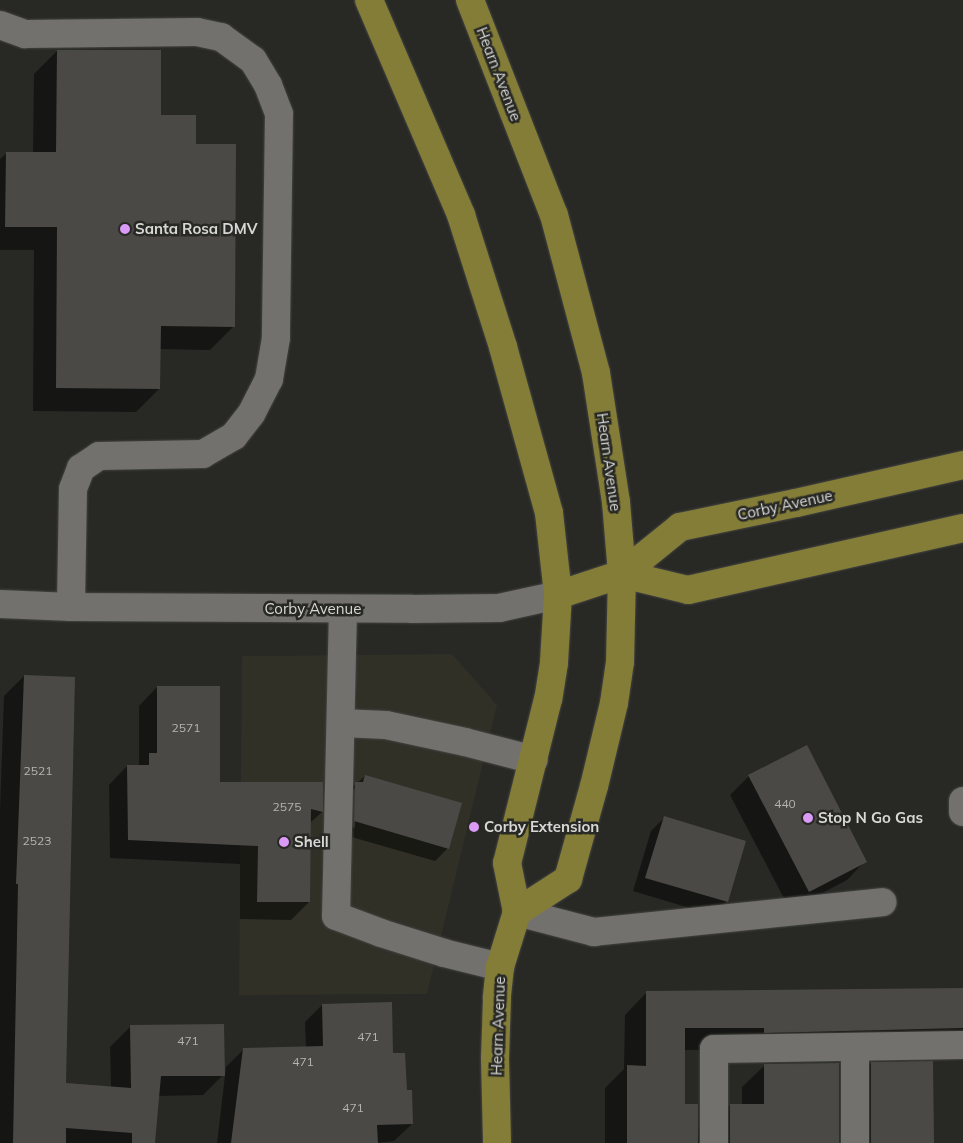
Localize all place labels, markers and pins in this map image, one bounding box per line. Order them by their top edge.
place label: Santa Rosa DMV [135,220,258,238]
marker: Santa Rosa DMV [119,223,131,235]
place label: Stop N Go Gas [818,809,923,827]
marker: Stop N Go Gas [802,812,814,824]
place label: Corby Extension [484,818,599,836]
marker: Corby Extension [468,821,480,833]
place label: Shell [294,833,329,851]
marker: Shell [278,836,290,848]

